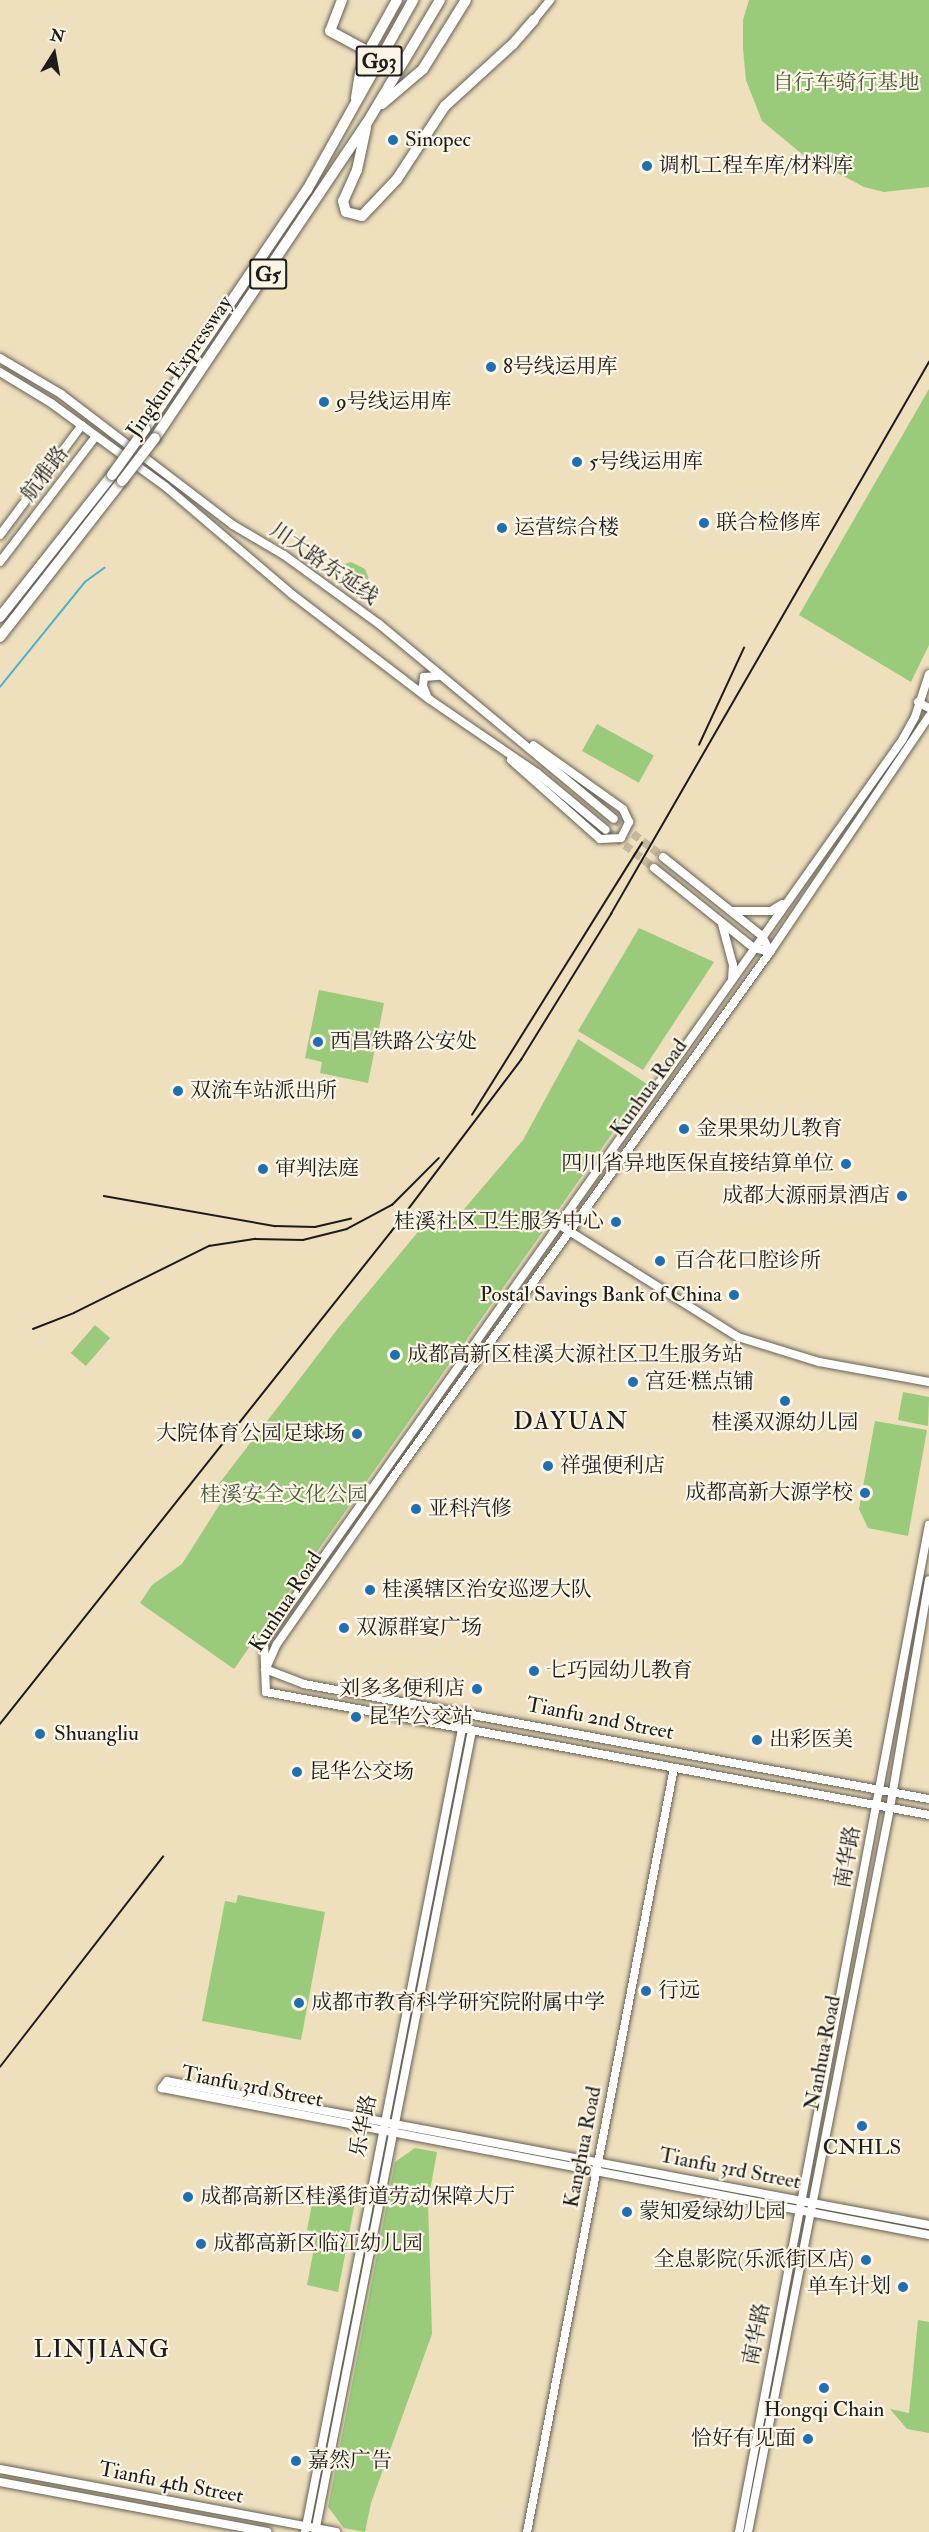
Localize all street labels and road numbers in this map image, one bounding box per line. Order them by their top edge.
road number: G93 [355,44,403,78]
road number: G5 [248,257,288,291]
street label: Jingkun Expressway [122,291,238,443]
street label: 航雅路 [16,441,74,507]
street label: 川大路东延线 [265,518,383,610]
street label: Kunhua Road [605,1034,693,1142]
street label: Kunhua Road [244,1547,328,1657]
street label: Tianfu 2nd Street [524,1692,676,1746]
street label: 南华路 [830,1824,866,1890]
street label: Nanhua Road [800,1993,846,2113]
street label: Tianfu 3rd Street [179,2061,325,2113]
street label: Kanghua Road [559,2084,607,2210]
street label: 乐华路 [346,2093,382,2159]
street label: Tianfu 3rd Street [657,2143,803,2195]
street label: 南华路 [739,2301,775,2367]
street label: Tianfu 4th Street [97,2457,245,2509]

